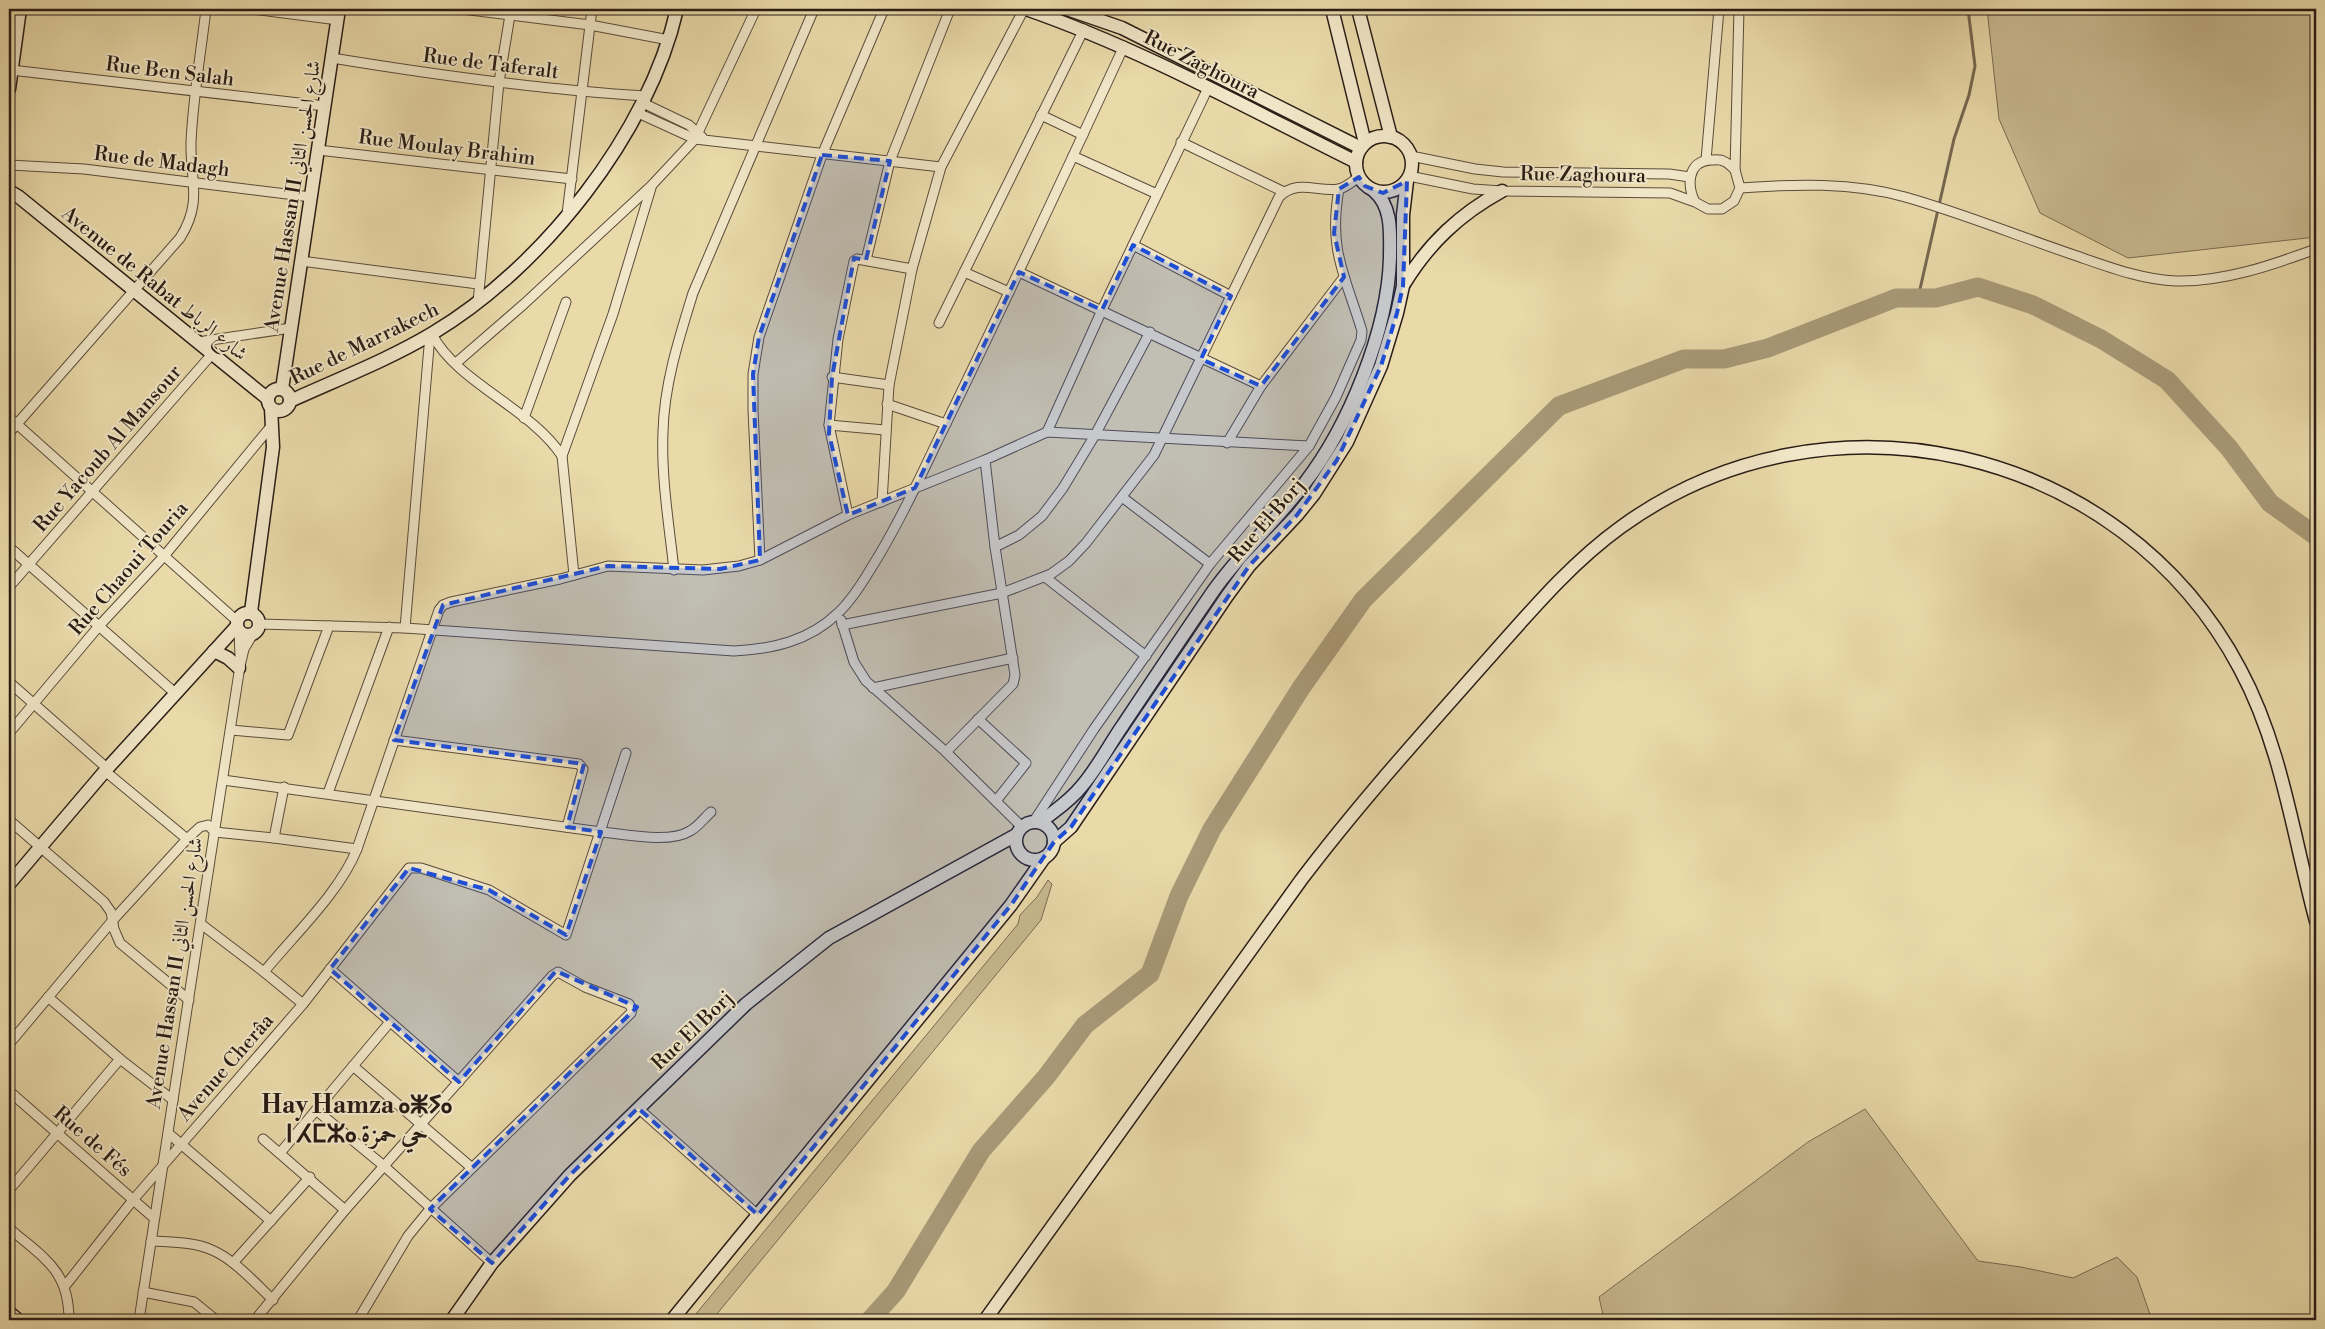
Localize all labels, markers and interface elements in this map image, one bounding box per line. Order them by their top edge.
street label: Rue Zaghoura [1139,26,1264,106]
street label: Rue de Taferalt [421,44,560,85]
street label: Rue Ben Salah [104,52,236,93]
street label: Avenue Hassan II شارع الحسن الثاني [259,59,331,335]
street label: Rue Moulay Brahim [357,125,537,172]
street label: Rue de Madagh [93,142,231,183]
street label: Rue Zaghoura [1520,162,1647,189]
street label: Avenue de Rabat شارع الرباط [53,201,252,370]
street label: Rue de Marrakech [286,297,443,391]
street label: Rue Yacoub Al Mansour [29,360,188,538]
street label: Rue El Borj [1224,473,1311,569]
street label: Rue Chaoui Touria [64,496,195,641]
street label: Avenue Hassan II شارع الحسن الثاني [141,836,213,1112]
street label: Rue El Borj [647,986,739,1076]
street label: Avenue Cherâa [172,1008,280,1128]
district label: Hay Hamza ⴰⵥⵢⴰ ⵏ ⵃⵎⵣⴰ حي حمزة [261,1090,453,1154]
street label: Rue de Fés [48,1101,136,1183]

